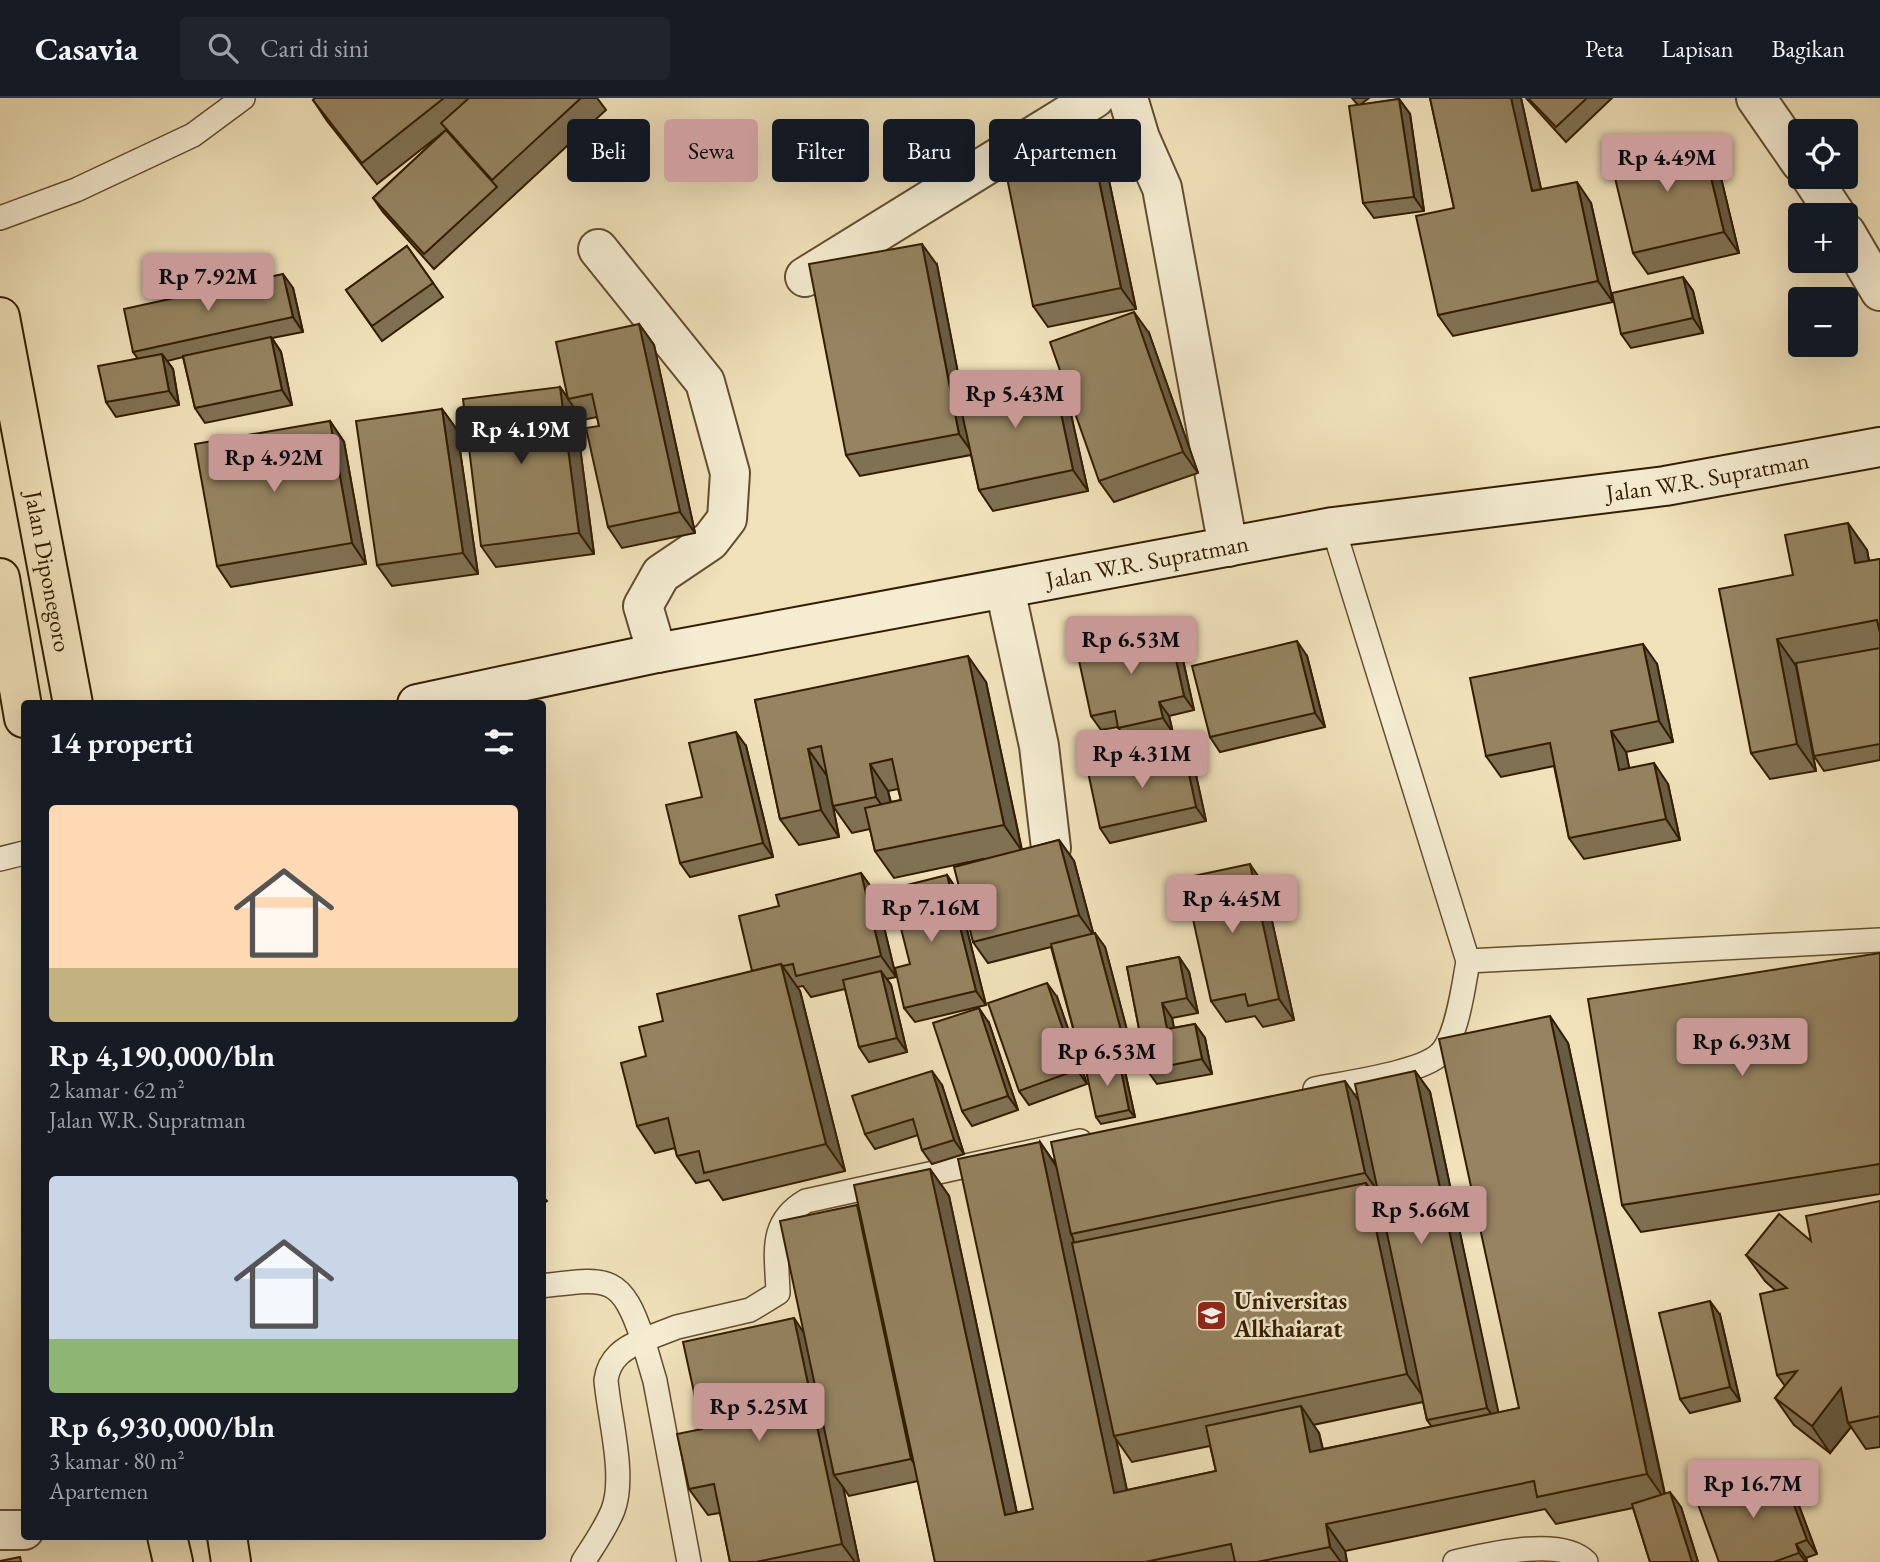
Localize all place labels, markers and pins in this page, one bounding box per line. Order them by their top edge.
pin: Rp 4.49M [1595,134,1739,194]
pin: Rp 7.92M [136,254,280,313]
pin: Rp 5.43M [943,370,1087,430]
pin: Rp 4.19M [449,406,593,466]
pin: Rp 4.92M [202,434,346,494]
pin: Rp 6.53M [1059,616,1203,676]
pin: Rp 4.31M [1070,730,1214,790]
pin: Rp 4.45M [1160,876,1304,935]
pin: Rp 7.16M [859,884,1003,944]
pin: Rp 6.93M [1670,1018,1814,1078]
pin: Rp 6.53M [1035,1028,1179,1088]
pin: Rp 5.66M [1349,1186,1493,1246]
place label: Universitas Alkhaiarat [1233,1285,1347,1344]
school or university icon: Universitas Alkhaiarat [1194,1298,1228,1332]
pin: Rp 5.25M [687,1384,831,1443]
pin: Rp 16.7M [1681,1460,1825,1520]

